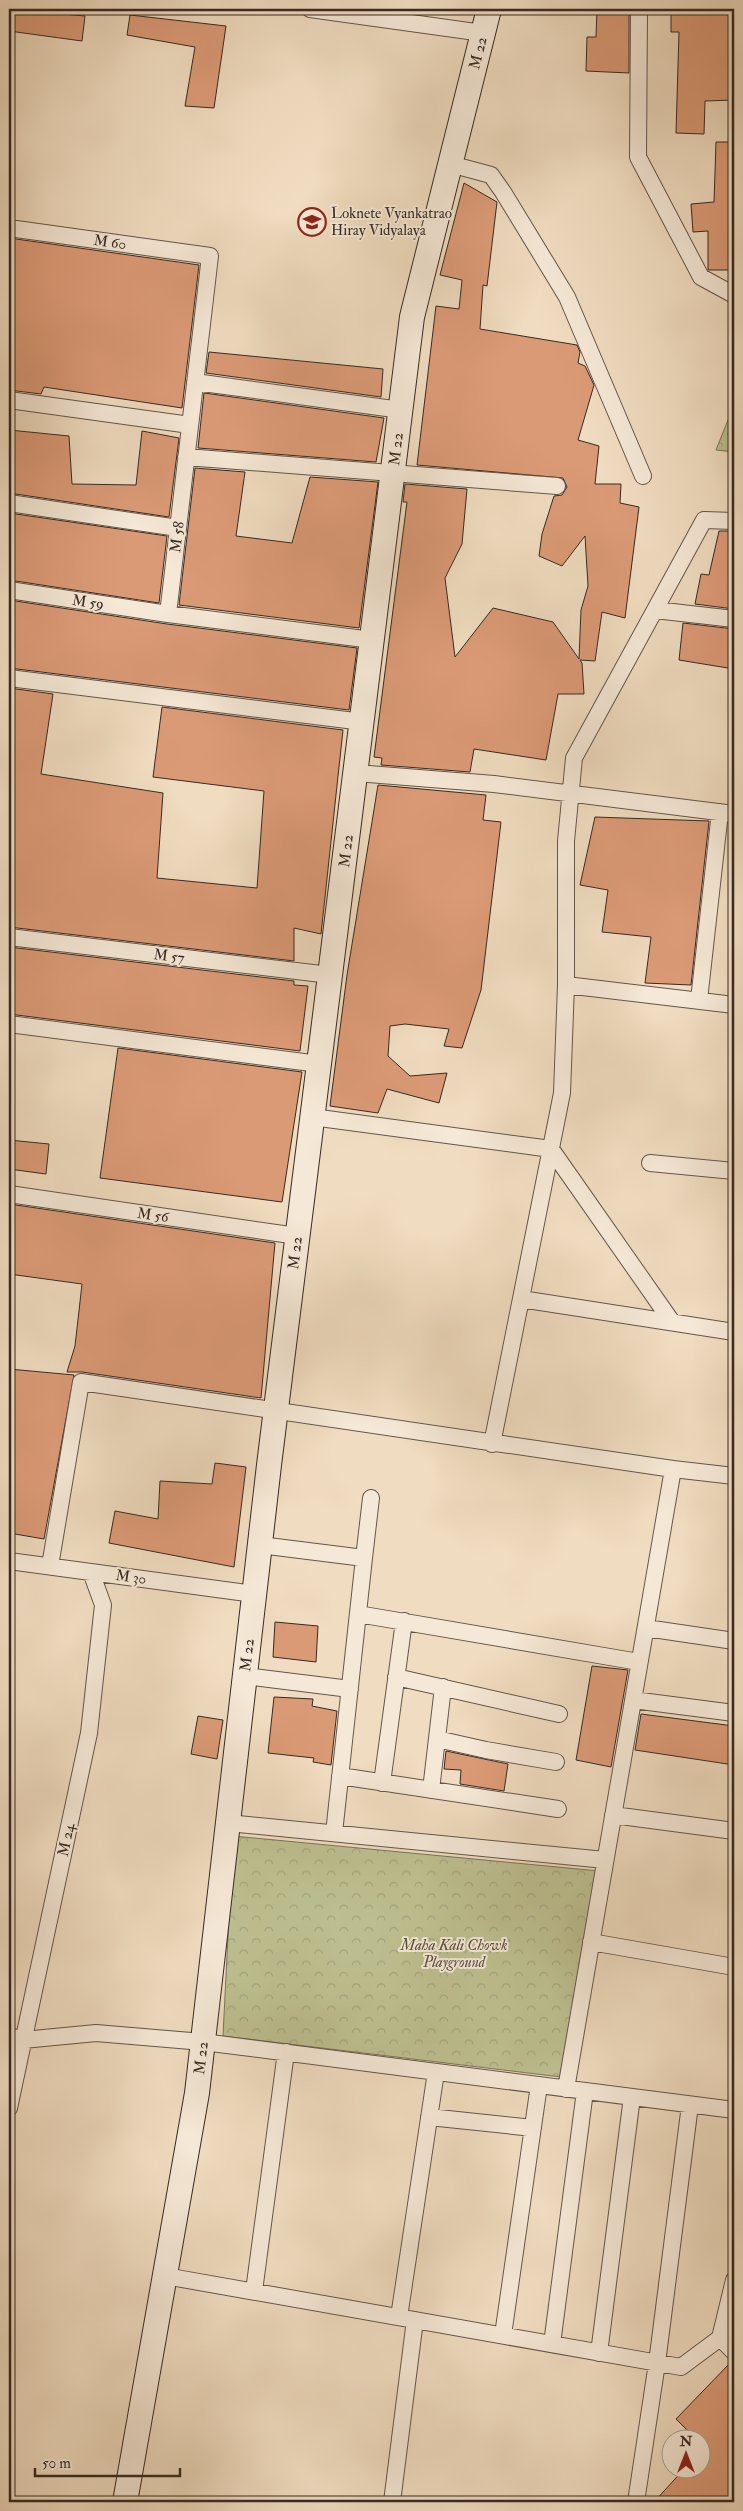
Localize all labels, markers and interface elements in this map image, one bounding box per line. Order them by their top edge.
street label: M 22 [465,34,492,71]
place label: Loknete Vyankatrao Hiray Vidyalaya [331,204,452,240]
school or university icon: Loknete Vyankatrao Hiray Vidyalaya [297,207,327,237]
street label: M 60 [92,231,128,254]
street label: M 22 [385,431,408,467]
street label: M 58 [166,520,189,554]
street label: M 59 [71,591,105,614]
street label: M 22 [335,833,358,869]
street label: M 57 [152,945,186,968]
street label: M 56 [136,1204,171,1227]
street label: M 22 [284,1235,307,1271]
street label: M 30 [114,1566,148,1589]
street label: M 22 [236,1637,259,1673]
street label: M 24 [54,1821,79,1858]
park label: Maha Kali Chowk Playground [399,1936,508,1972]
street label: M 22 [190,2040,213,2076]
north arrow [660,2428,710,2478]
text: N [679,2433,693,2450]
scale bar [35,2446,180,2478]
text: 50 m [42,2454,71,2473]

